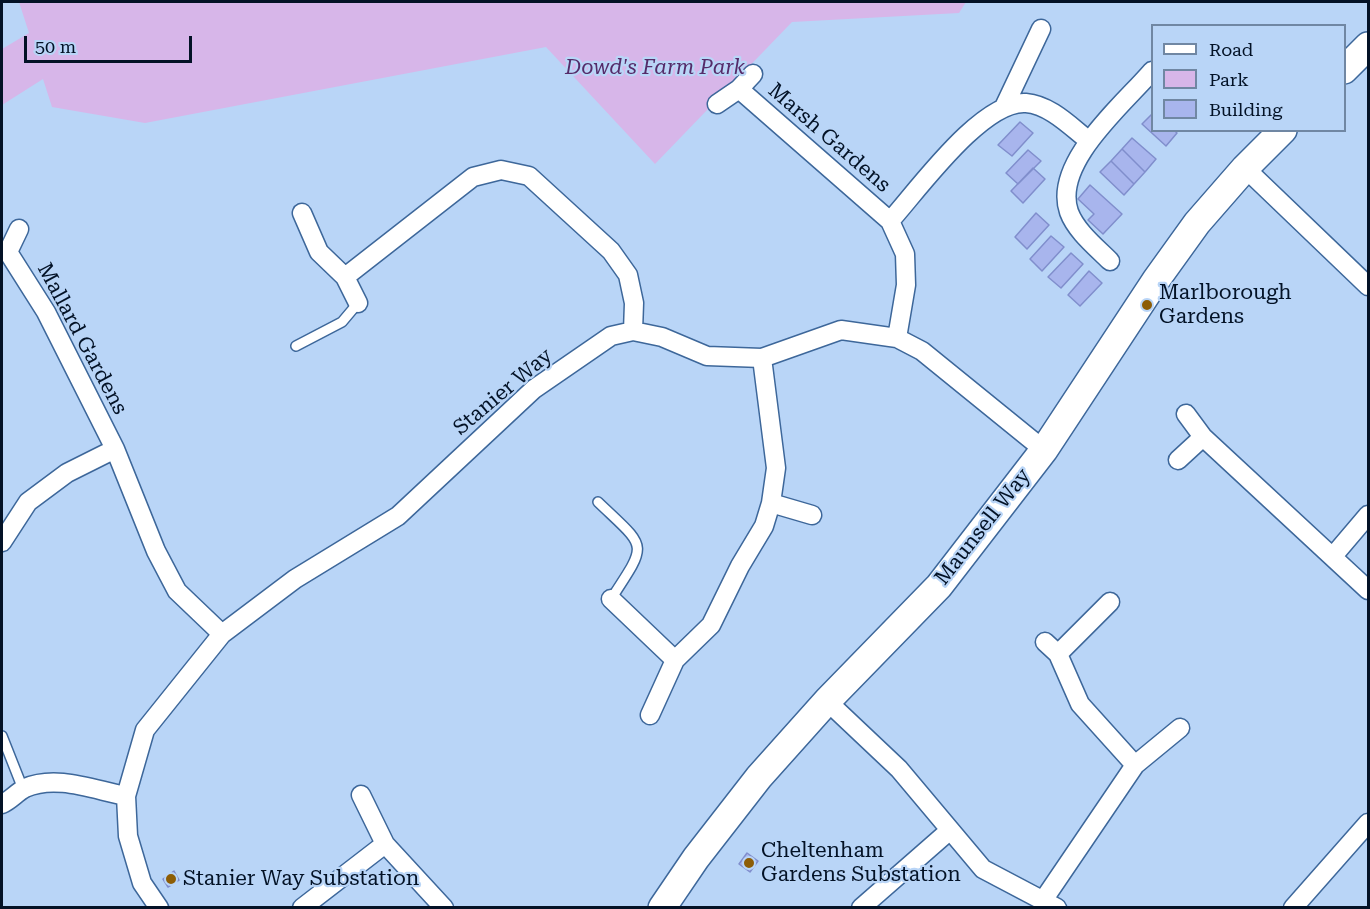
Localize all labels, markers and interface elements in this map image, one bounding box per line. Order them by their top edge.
scale bar [27,24,195,62]
legend [1151,24,1346,132]
text: 50 m [35,36,76,57]
text: Road [1209,39,1253,60]
park label: Dowd's Farm Park [565,55,745,81]
text: Park [1209,69,1249,90]
street label: Marsh Gardens [763,78,895,198]
text: Building [1209,99,1283,120]
street label: Mallard Gardens [32,259,132,419]
place label: Marlborough Gardens [1159,280,1292,330]
marker: Marlborough Gardens [1140,298,1154,312]
street label: Stanier Way [448,343,558,441]
street label: Maunsell Way [930,464,1036,590]
place label: Cheltenham Gardens Substation [761,838,961,888]
marker: Cheltenham Gardens Substation [742,856,756,870]
place label: Stanier Way Substation [183,866,419,892]
marker: Stanier Way Substation [164,872,178,886]

